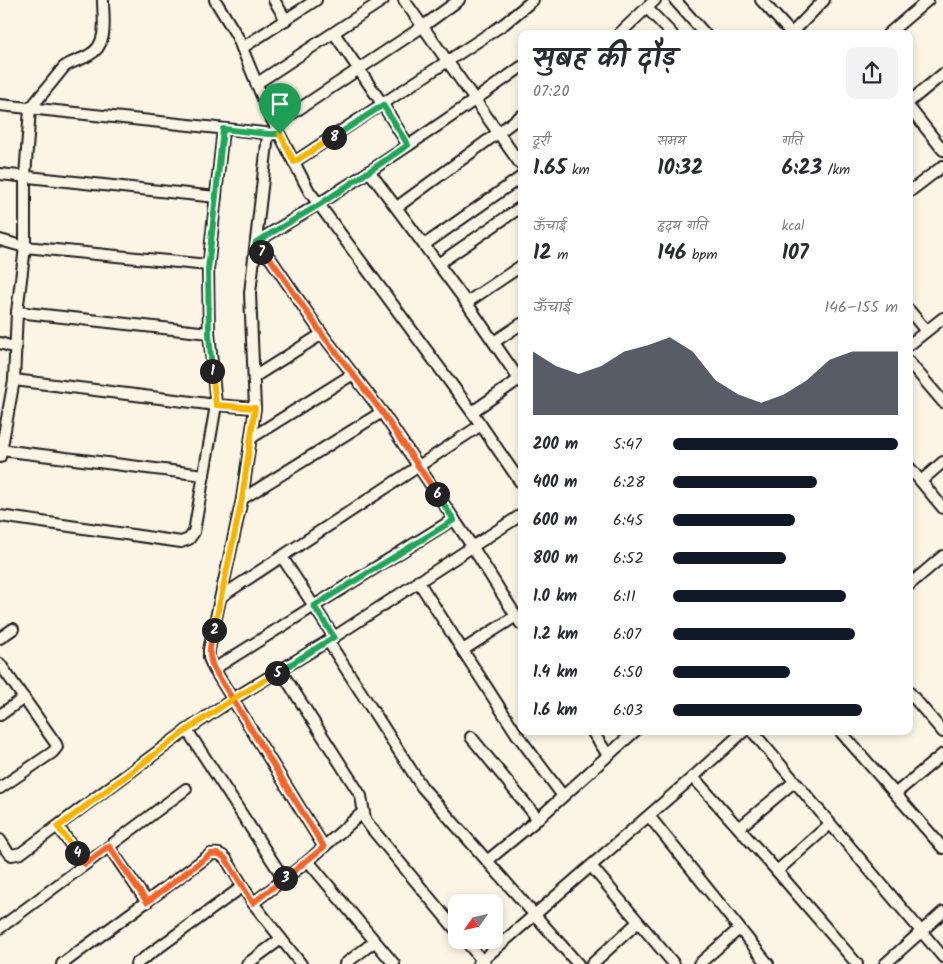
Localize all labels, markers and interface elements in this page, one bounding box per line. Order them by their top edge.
text: सुबह की दौड़ [533,37,676,82]
button: share [846,47,898,99]
text: 07:20 [533,79,570,104]
pin [259,83,301,134]
icon: arrive [266,90,294,118]
pin: 8 [322,124,346,150]
text: 8 [330,126,339,148]
text: दूरी [533,130,550,152]
text: समय [657,130,685,152]
text: गति [782,130,803,152]
text: 1.65 [533,152,566,185]
text: 10:32 [657,152,703,185]
text: 6:23 [782,152,822,185]
text: km [566,159,590,181]
text: /km [822,159,850,181]
text: ऊँचाई [533,215,566,237]
text: हृदय गति [657,215,707,237]
text: kcal [782,215,804,237]
text: 12 [533,237,552,270]
text: 146 [657,237,687,270]
text: 107 [782,237,809,270]
pin: 7 [248,240,274,264]
text: 7 [258,241,265,263]
text: m [552,244,568,266]
text: bpm [687,244,717,266]
text: ऊँचाई [533,295,571,320]
text: 146–155 m [824,295,898,320]
pin: 1 [200,358,224,384]
text: 1 [210,360,215,382]
text: 200 m [533,432,578,457]
text: 5:47 [613,432,642,457]
text: 400 m [533,470,577,495]
text: 6:28 [613,470,645,495]
pin: 6 [424,482,450,506]
text: 6 [434,483,441,505]
text: 600 m [533,508,577,533]
text: 6:45 [613,508,643,533]
text: 800 m [533,546,578,571]
text: 6:52 [613,546,644,571]
text: 1.0 km [533,584,577,609]
text: 6:11 [613,584,636,609]
pin: 2 [202,618,226,642]
text: 2 [210,619,219,641]
text: 1.2 km [533,622,578,647]
text: 6:07 [613,622,641,647]
pin: 5 [264,660,290,686]
text: 1.4 km [533,660,578,685]
text: 6:50 [613,660,642,685]
text: 5 [274,662,281,684]
text: 1.6 km [533,698,577,723]
text: 6:03 [613,698,643,723]
pin: 4 [64,840,90,866]
text: 4 [74,842,81,864]
pin: 3 [272,866,298,890]
text: 3 [282,867,289,889]
north arrow [448,894,502,949]
map controls [448,894,503,949]

